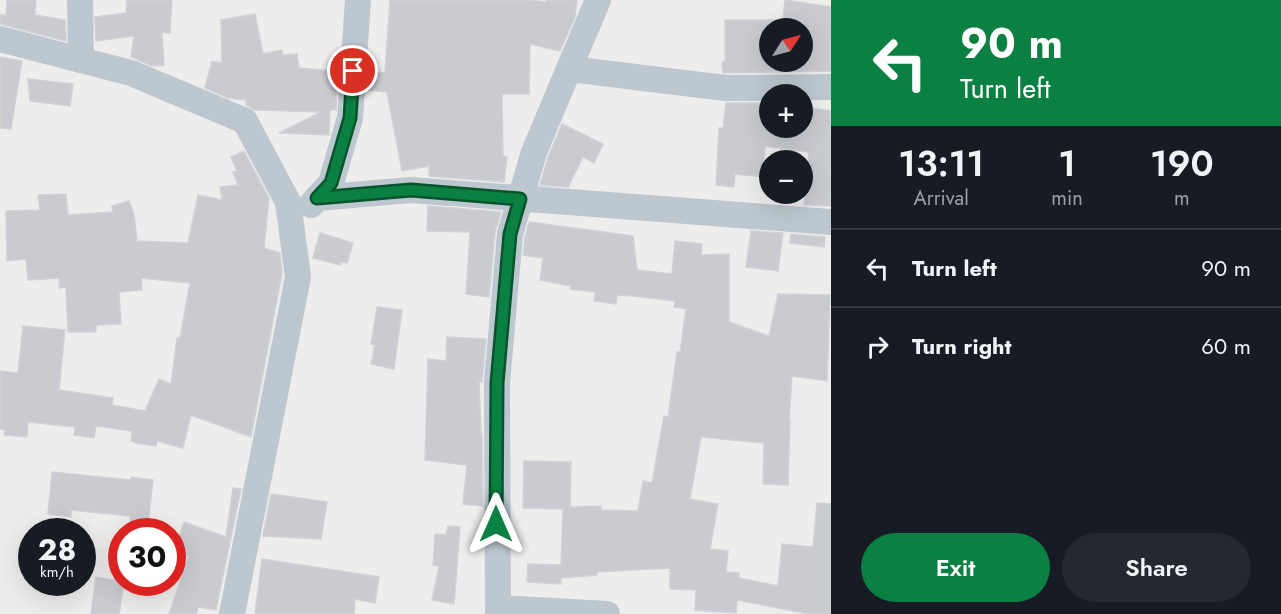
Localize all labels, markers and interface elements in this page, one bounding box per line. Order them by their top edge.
text: 90 m [960,13,1063,74]
north arrow [759,18,813,72]
map controls [759,18,813,204]
icon: left [861,24,939,102]
pin [327,45,378,96]
icon: arrive [336,54,369,87]
text: Turn left [960,69,1050,108]
button: + [759,84,813,138]
text: 13:11 [898,137,984,189]
text: 1 [1058,137,1076,189]
text: 190 [1150,137,1214,189]
button: − [759,150,813,204]
text: Arrival [914,184,969,213]
text: min [1051,184,1083,213]
text: m [1174,184,1190,213]
icon: left [861,252,894,285]
text: Turn left [912,252,997,284]
text: 90 m [1201,252,1251,284]
icon: right [861,330,894,363]
text: Turn right [912,330,1012,362]
text: 60 m [1201,330,1251,362]
position arrow [464,492,528,556]
speed limit sign: 30 [108,518,186,596]
text: 28 [38,528,76,571]
button: Exit [861,533,1050,602]
button: Share [1062,533,1251,602]
text: km/h [40,561,74,583]

